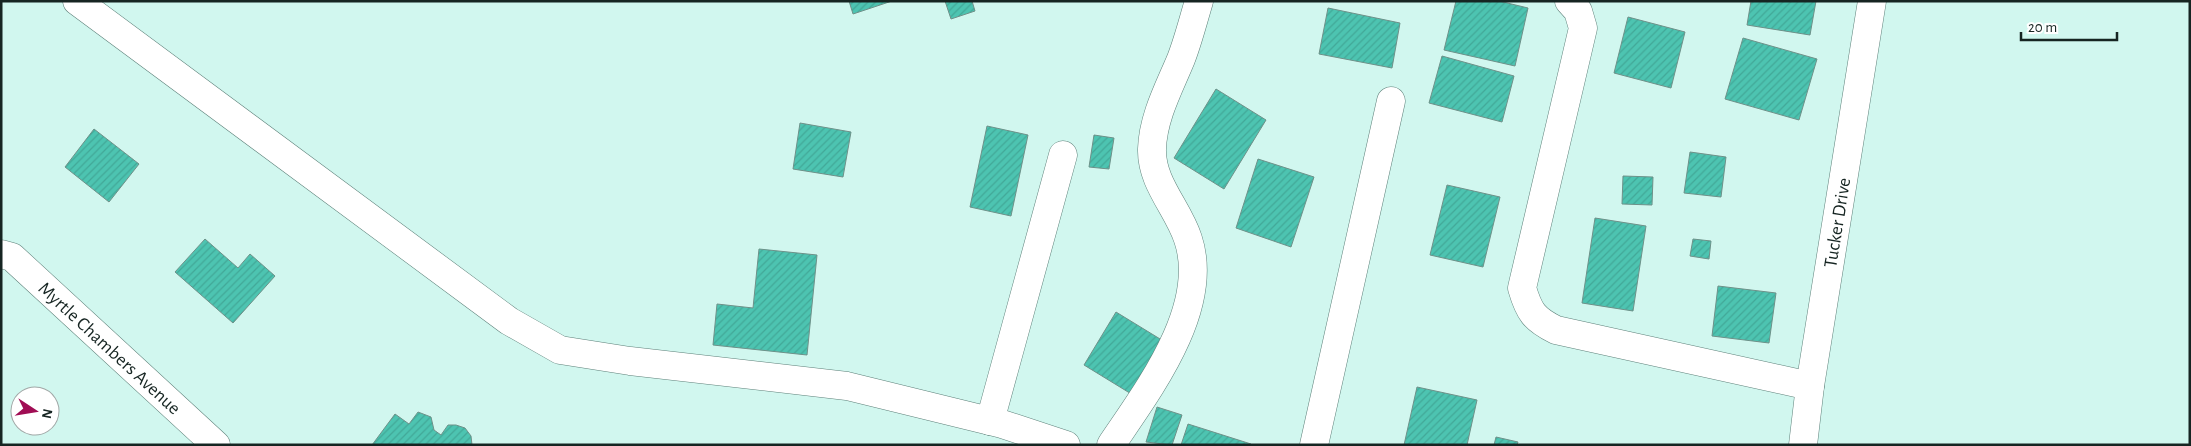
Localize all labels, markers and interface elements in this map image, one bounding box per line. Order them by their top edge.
scale bar [2021,10,2117,42]
text: 20 m [2028,20,2057,35]
street label: Tucker Drive [1821,176,1854,269]
street label: Myrtle Chambers Avenue [35,279,184,418]
north arrow [10,386,60,436]
text: N [39,407,55,420]

